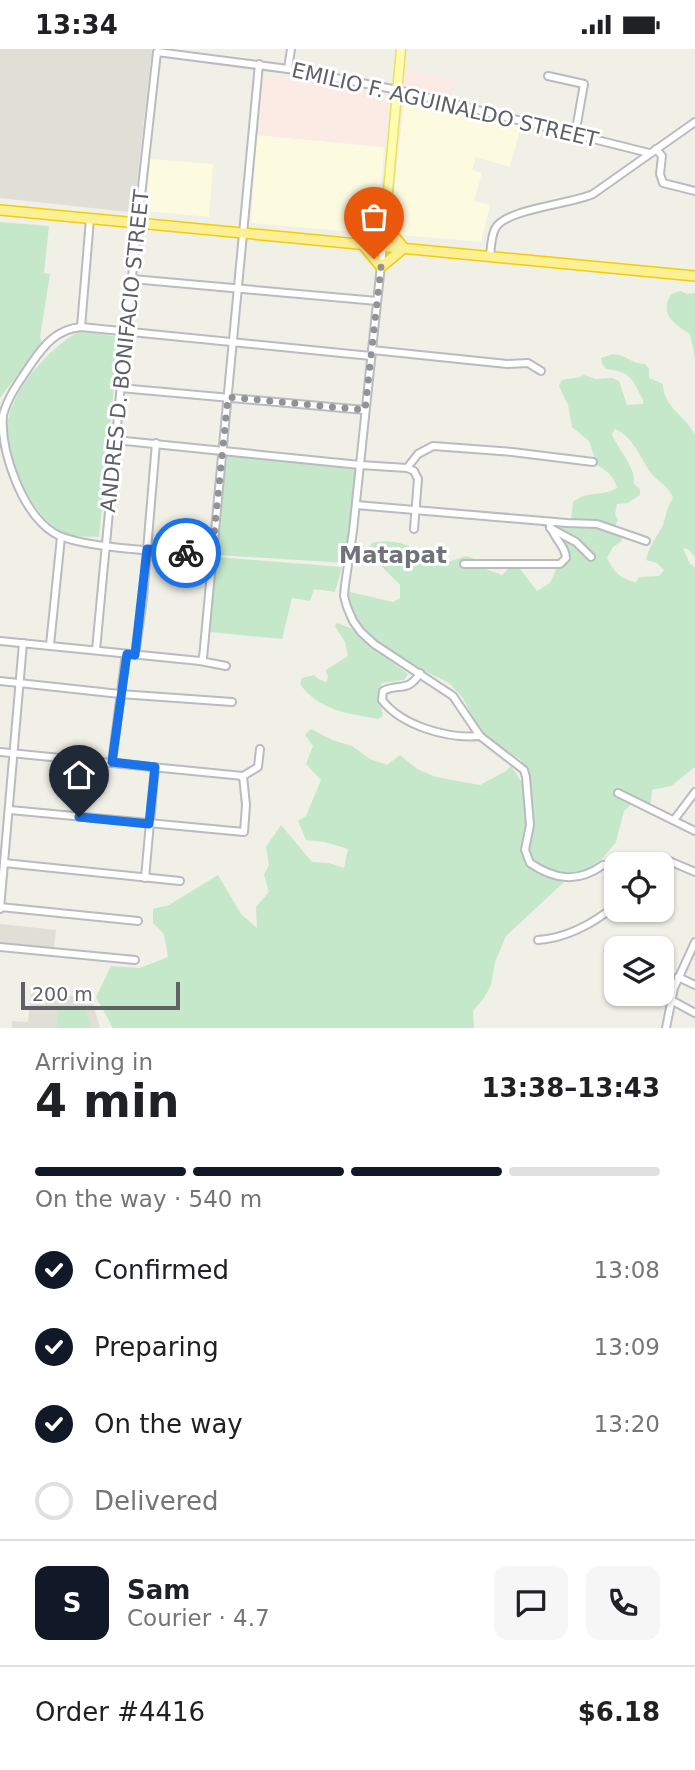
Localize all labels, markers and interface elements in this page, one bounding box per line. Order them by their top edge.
text: 13:34 [35,10,118,40]
street label: EMILIO F. AGUINALDO STREET [289,58,601,152]
pin [344,187,404,259]
street label: ANDRES D. BONIFACIO STREET [96,188,154,514]
icon: bag [355,198,393,236]
courier [151,518,221,588]
icon: bike [167,534,205,572]
district label: Matapat [339,542,447,568]
pin [49,745,109,817]
icon: home [60,756,98,794]
map controls [604,852,674,1006]
button: locate [604,852,674,922]
button: layers [604,936,674,1006]
scale bar [21,979,180,1011]
text: 200 m [32,983,93,1005]
text: Arriving in [35,1049,153,1075]
text: 13:38–13:43 [481,1073,660,1103]
text: 4 min [35,1074,179,1128]
text: On the way · 540 m [35,1186,262,1212]
icon: check [35,1251,73,1289]
text: Confirmed [94,1255,229,1285]
text: 13:08 [594,1257,660,1283]
icon: check [35,1328,73,1366]
text: Preparing [94,1332,219,1362]
text: 13:09 [594,1334,660,1360]
icon: check [35,1405,73,1443]
text: On the way [94,1409,243,1439]
text: 13:20 [594,1411,660,1437]
text: Delivered [94,1486,218,1516]
button: chat [494,1566,568,1640]
button: phone [586,1566,660,1640]
text: Sam [127,1575,190,1605]
text: S [63,1588,81,1618]
text: Courier · 4.7 [127,1605,270,1631]
text: Order #4416 [35,1697,205,1727]
text: $6.18 [578,1697,660,1727]

